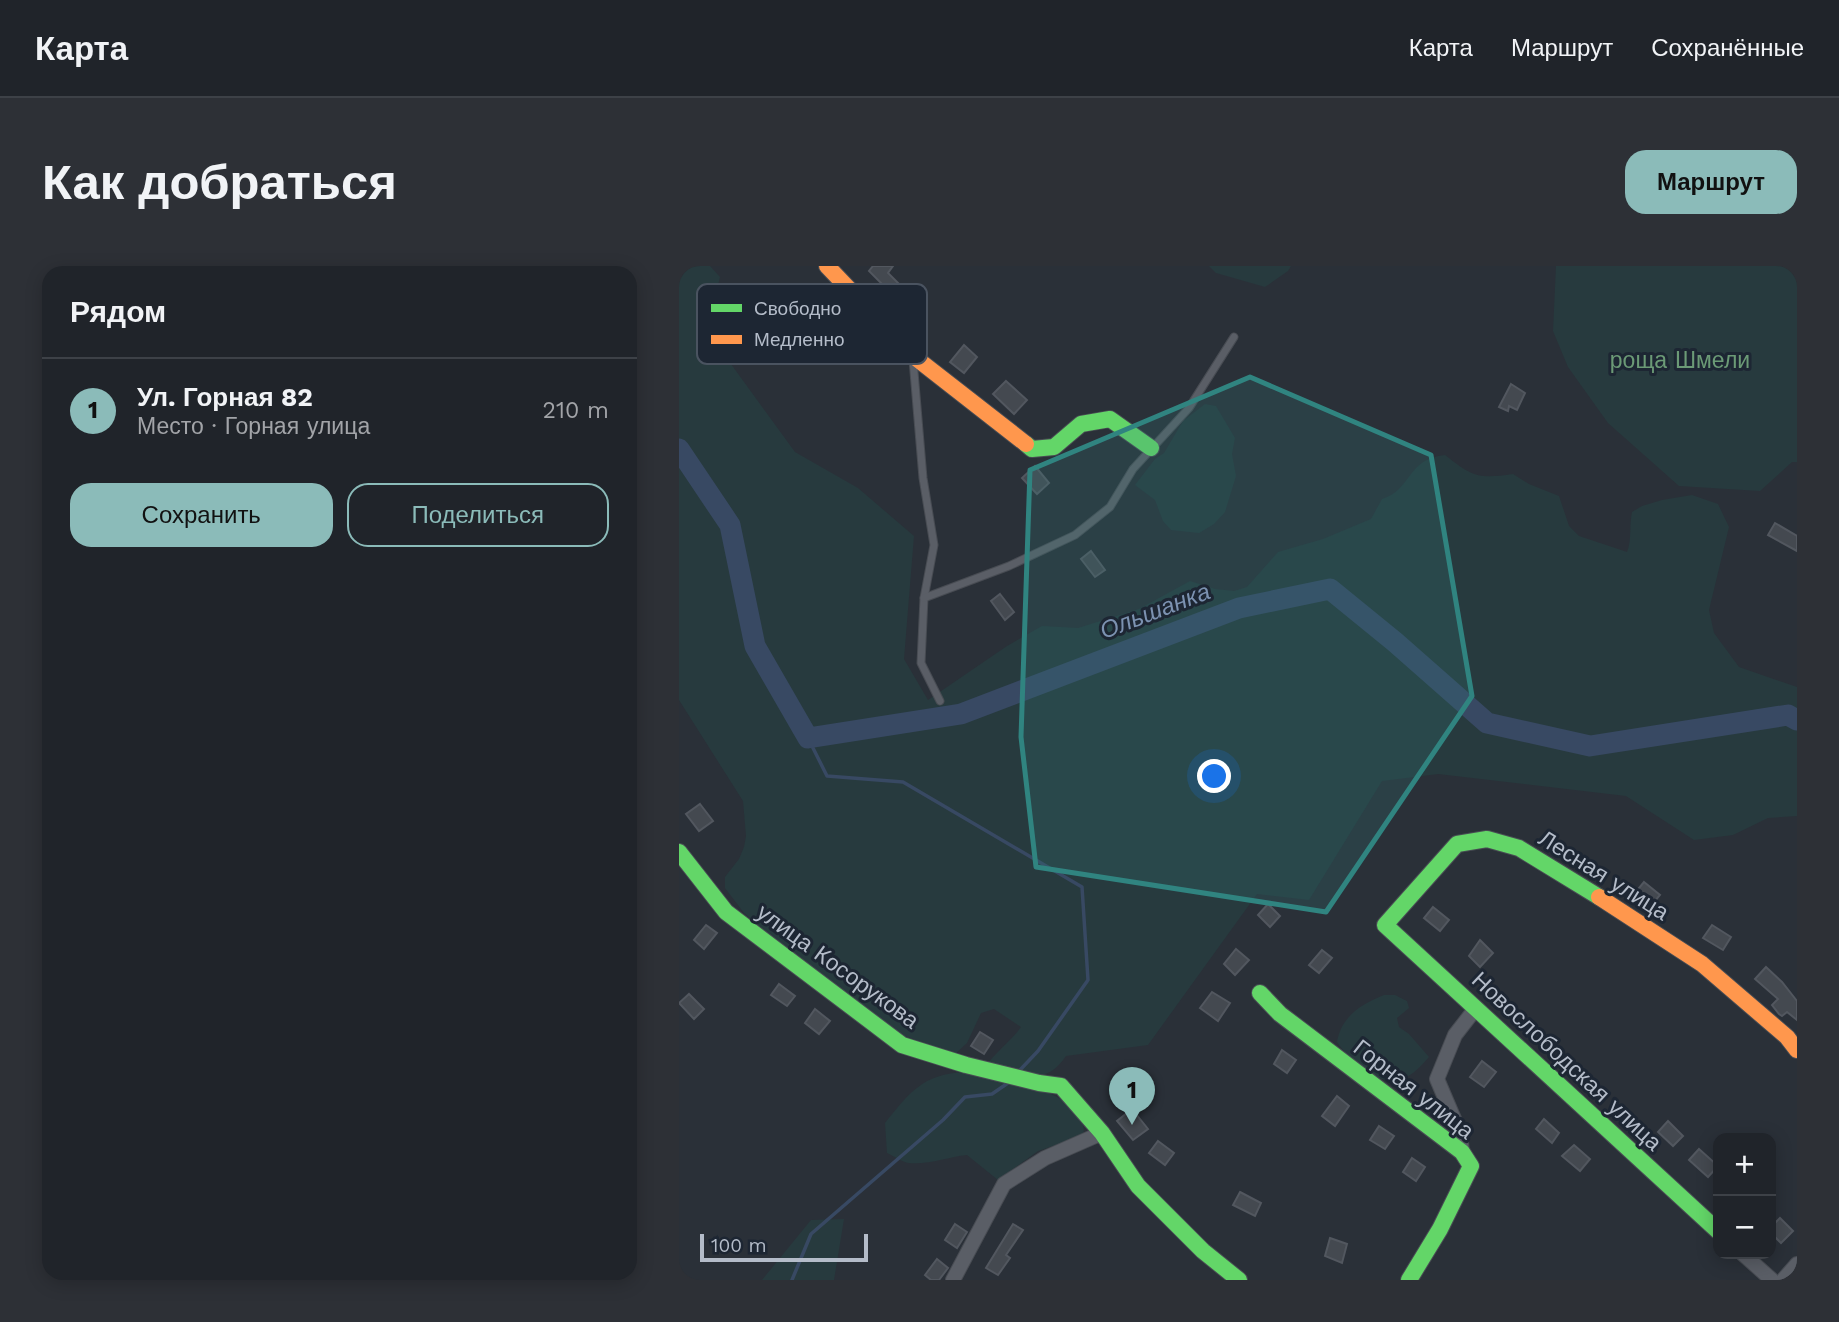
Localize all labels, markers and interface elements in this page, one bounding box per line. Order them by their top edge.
text: Карта [35,29,128,68]
text: Карта [1409,34,1473,62]
text: Маршрут [1511,34,1613,62]
text: Сохранённые [1651,34,1804,62]
button: Маршрут [1625,150,1797,214]
text: Как добраться [42,153,397,211]
legend [697,284,927,364]
text: Рядом [70,294,166,329]
text: Свободно [754,297,841,320]
text: Медленно [754,328,844,351]
park label: роща Шмели [1610,347,1750,374]
text: Ул. Горная 82 [137,382,313,412]
text: 1 [88,397,98,424]
text: 210 m [543,397,609,424]
text: Место · Горная улица [137,413,370,440]
button: Сохранить [70,483,333,547]
button: Поделиться [347,483,609,547]
water label: Ольшанка [1096,577,1214,645]
your location [1197,759,1231,793]
street label: Лесная улица [1534,825,1674,926]
street label: улица Косорукова [751,899,924,1034]
street label: Новослободская улица [1466,966,1667,1156]
street label: Горная улица [1348,1034,1479,1145]
pin: 1 [1109,1067,1155,1125]
map controls [1713,1133,1776,1259]
button: + [1713,1133,1776,1196]
button: − [1713,1196,1776,1259]
scale bar [700,1231,868,1263]
text: 100 m [711,1234,767,1257]

